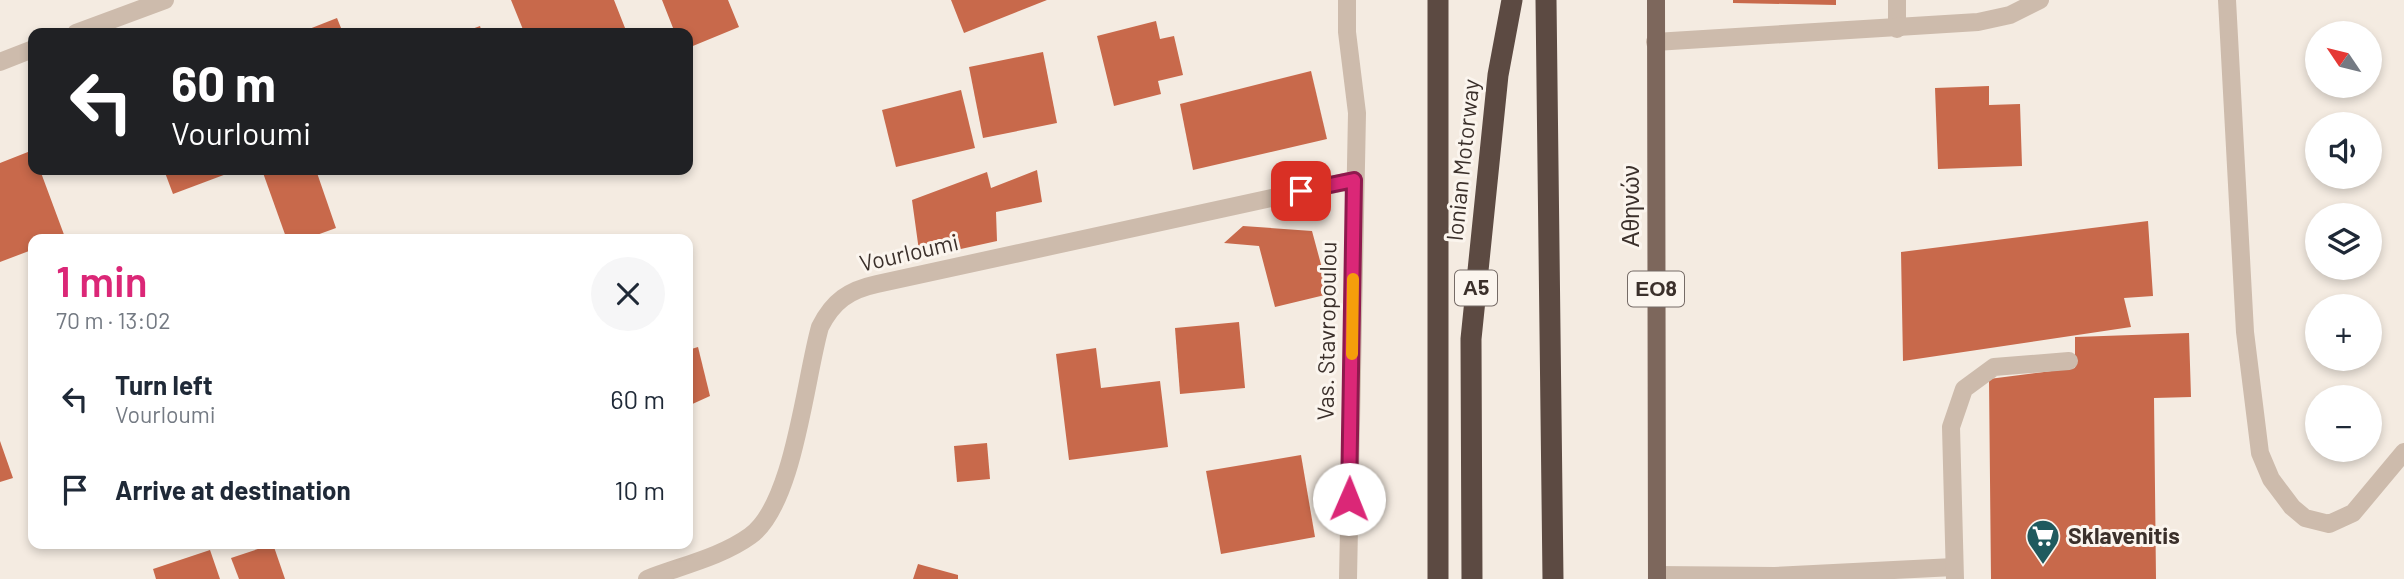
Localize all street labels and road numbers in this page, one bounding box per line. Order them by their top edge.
street label: Ionian Motorway [1440,77,1484,242]
street label: Αθηνών [1616,165,1644,247]
street label: Vourloumi [857,227,961,277]
street label: Vas. Stavropoulou [1310,241,1342,421]
road number: Α5 [1455,270,1497,306]
road number: ΕΟ8 [1628,272,1684,306]

